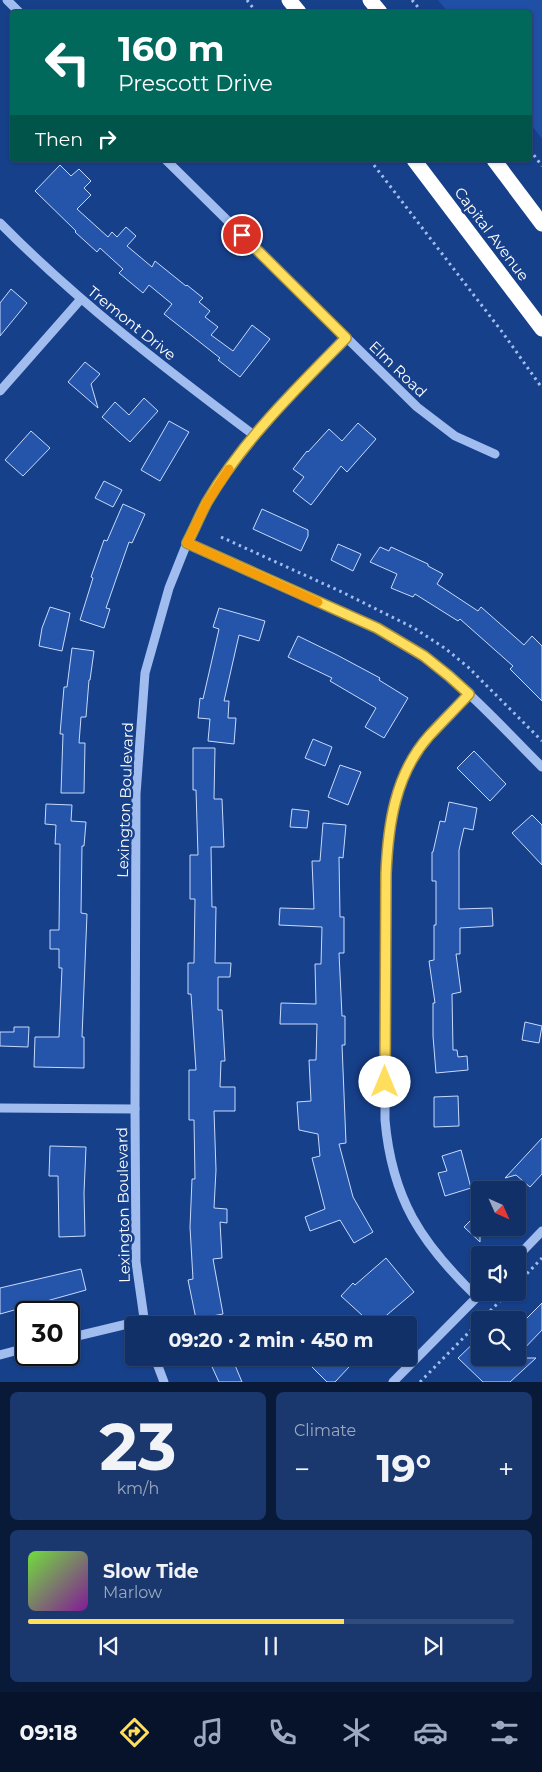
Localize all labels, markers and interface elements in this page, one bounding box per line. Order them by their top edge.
text: 160 m [118,27,224,70]
icon: left [35,30,100,95]
text: Prescott Drive [118,70,273,97]
icon: right [93,125,121,153]
text: Then [35,128,83,151]
street label: Capital Avenue [451,183,533,285]
pin [221,214,263,256]
icon: arrive [228,221,256,249]
street label: Tremont Drive [84,282,180,364]
street label: Elm Road [365,337,431,401]
street label: Lexington Boulevard [113,722,137,878]
position arrow [358,1055,410,1107]
street label: Lexington Boulevard [112,1127,134,1283]
north arrow [471,1181,526,1236]
map controls [471,1181,526,1366]
button: sound [471,1246,526,1301]
speed limit sign: 30 [15,1301,80,1366]
button: search [471,1311,526,1366]
text: 09:20 · 2 min · 450 m [168,1329,374,1352]
text: 23 [100,1407,176,1486]
text: Climate [294,1421,356,1440]
text: 19° [377,1445,432,1492]
text: − [294,1452,310,1486]
text: + [498,1452,514,1486]
text: km/h [117,1479,159,1498]
text: Slow Tide [103,1560,199,1583]
text: Marlow [103,1583,162,1602]
icon: previous [95,1632,123,1660]
icon: pause [257,1632,285,1660]
icon: next [419,1632,447,1660]
icon: directions [117,1715,152,1750]
icon: music [191,1715,226,1750]
icon: phone [265,1715,300,1750]
icon: climate [339,1715,374,1750]
icon: car [413,1715,448,1750]
icon: filters [487,1715,522,1750]
text: 09:18 [20,1719,77,1746]

